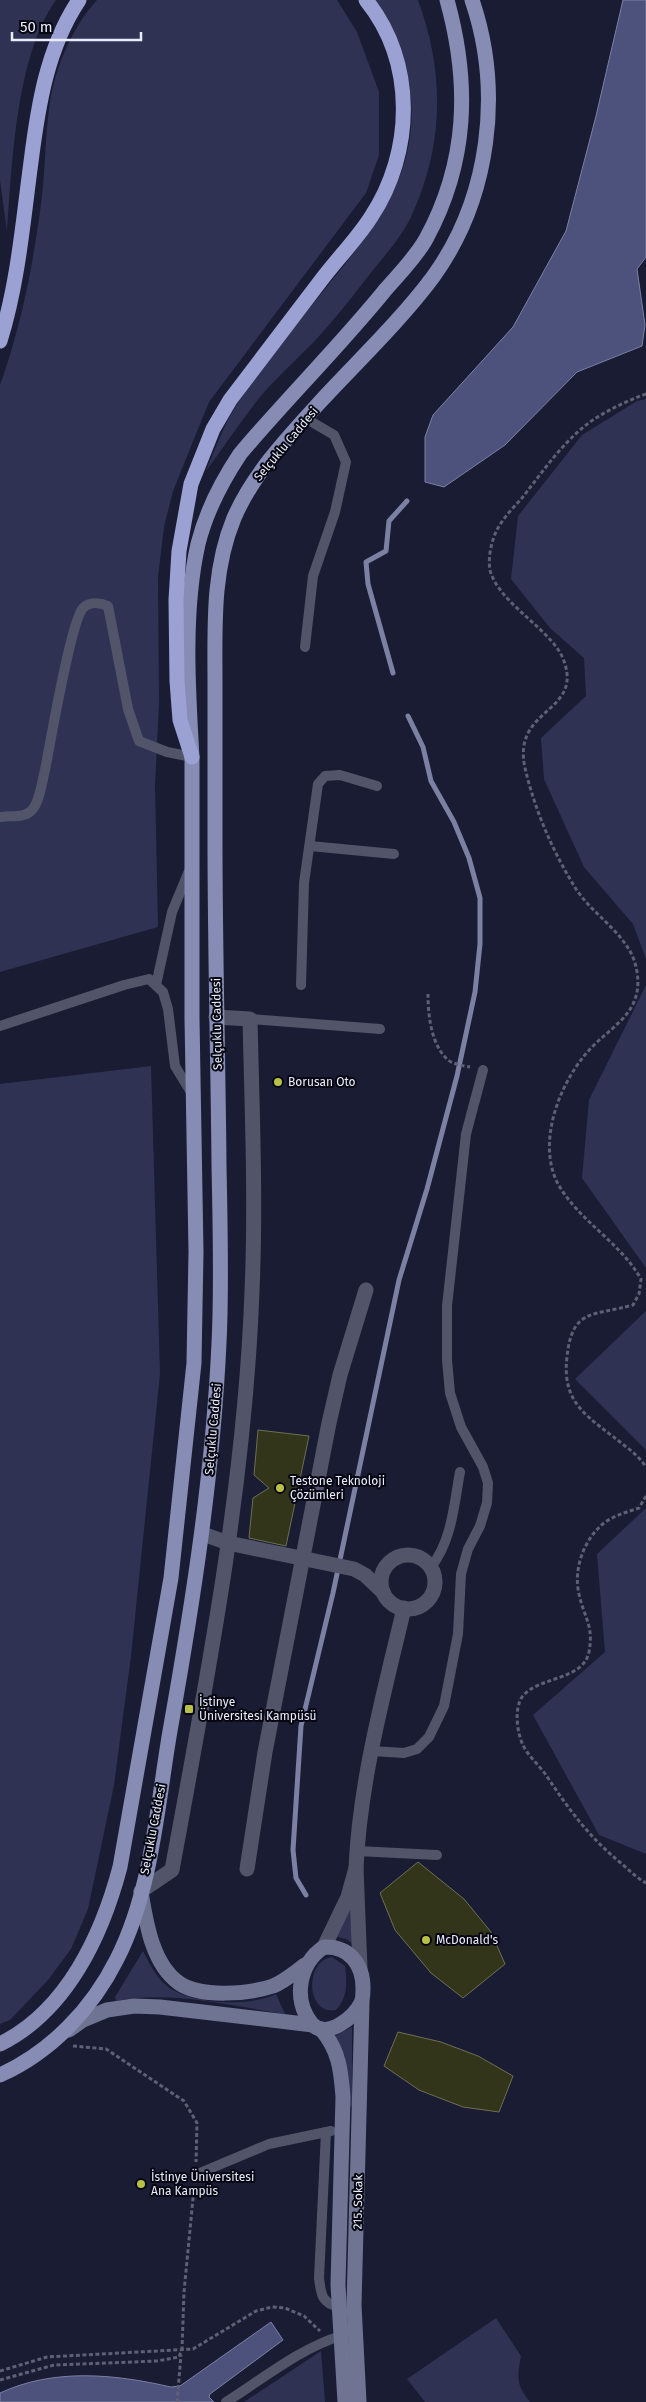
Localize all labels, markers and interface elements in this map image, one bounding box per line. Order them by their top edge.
scale bar [12,10,141,42]
text: 50 m [20,18,53,36]
street label: Selçuklu Caddesi [251,404,321,484]
street label: Selçuklu Caddesi [209,978,225,1070]
place label: Borusan Oto [288,1075,356,1089]
marker: Borusan Oto [272,1076,284,1088]
street label: Selçuklu Caddesi [202,1383,224,1475]
place label: Testone Teknoloji Çözümleri [290,1474,385,1502]
marker: Testone Teknoloji Çözümleri [274,1482,286,1494]
place label: İstinye Üniversitesi Kampüsü [199,1694,317,1723]
marker: İstinye Üniversitesi Kampüsü [183,1703,195,1715]
street label: Selçuklu Caddesi [137,1783,169,1875]
place label: McDonald's [436,1933,498,1947]
marker: McDonald's [420,1934,432,1946]
place label: İstinye Üniversitesi Ana Kampüs [151,2168,254,2198]
street label: 215. Sokak [351,2173,365,2230]
marker: İstinye Üniversitesi Ana Kampüs [135,2178,147,2190]

